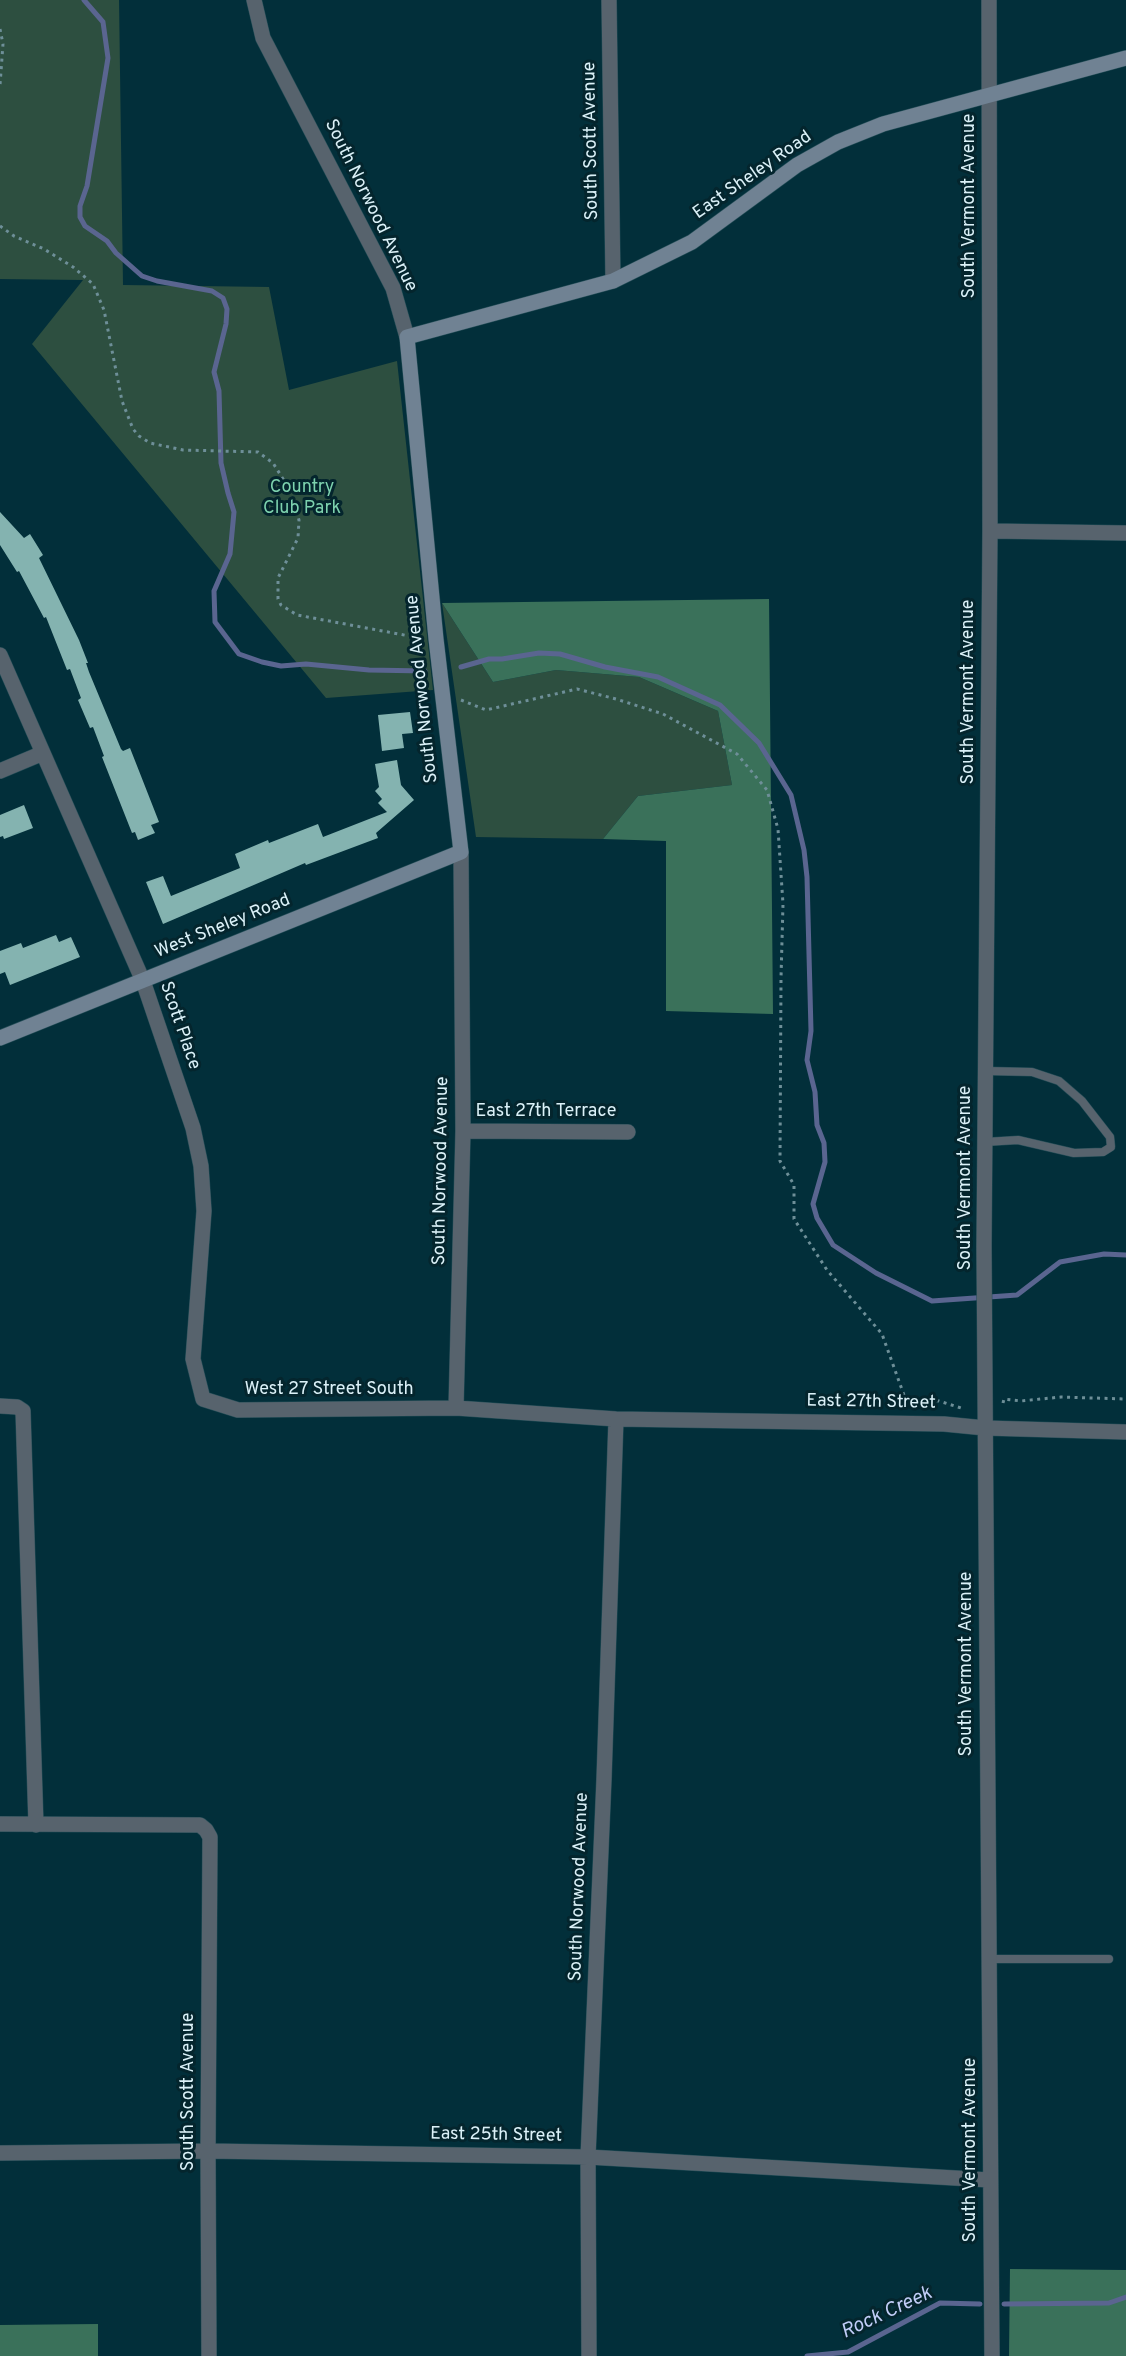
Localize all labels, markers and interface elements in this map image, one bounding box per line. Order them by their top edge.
street label: South Scott Avenue [580,61,604,221]
street label: South Vermont Avenue [959,114,981,298]
street label: South Norwood Avenue [319,116,421,296]
street label: East Sheley Road [690,127,816,225]
park label: Country Club Park [263,477,341,520]
street label: South Norwood Avenue [402,594,444,784]
street label: South Vermont Avenue [958,600,980,784]
street label: West Sheley Road [152,890,294,964]
street label: Scott Place [154,979,204,1073]
street label: South Norwood Avenue [430,1076,454,1266]
street label: South Vermont Avenue [955,1086,977,1270]
street label: East 27th Terrace [476,1101,616,1123]
street label: West 27 Street South [244,1379,414,1401]
street label: East 27th Street [806,1391,936,1415]
street label: South Vermont Avenue [956,1572,978,1756]
street label: South Norwood Avenue [566,1792,594,1982]
street label: South Scott Avenue [178,2013,200,2171]
street label: South Vermont Avenue [960,2058,982,2242]
street label: East 25th Street [430,2124,562,2148]
water label: Rock Creek [838,2283,936,2345]

